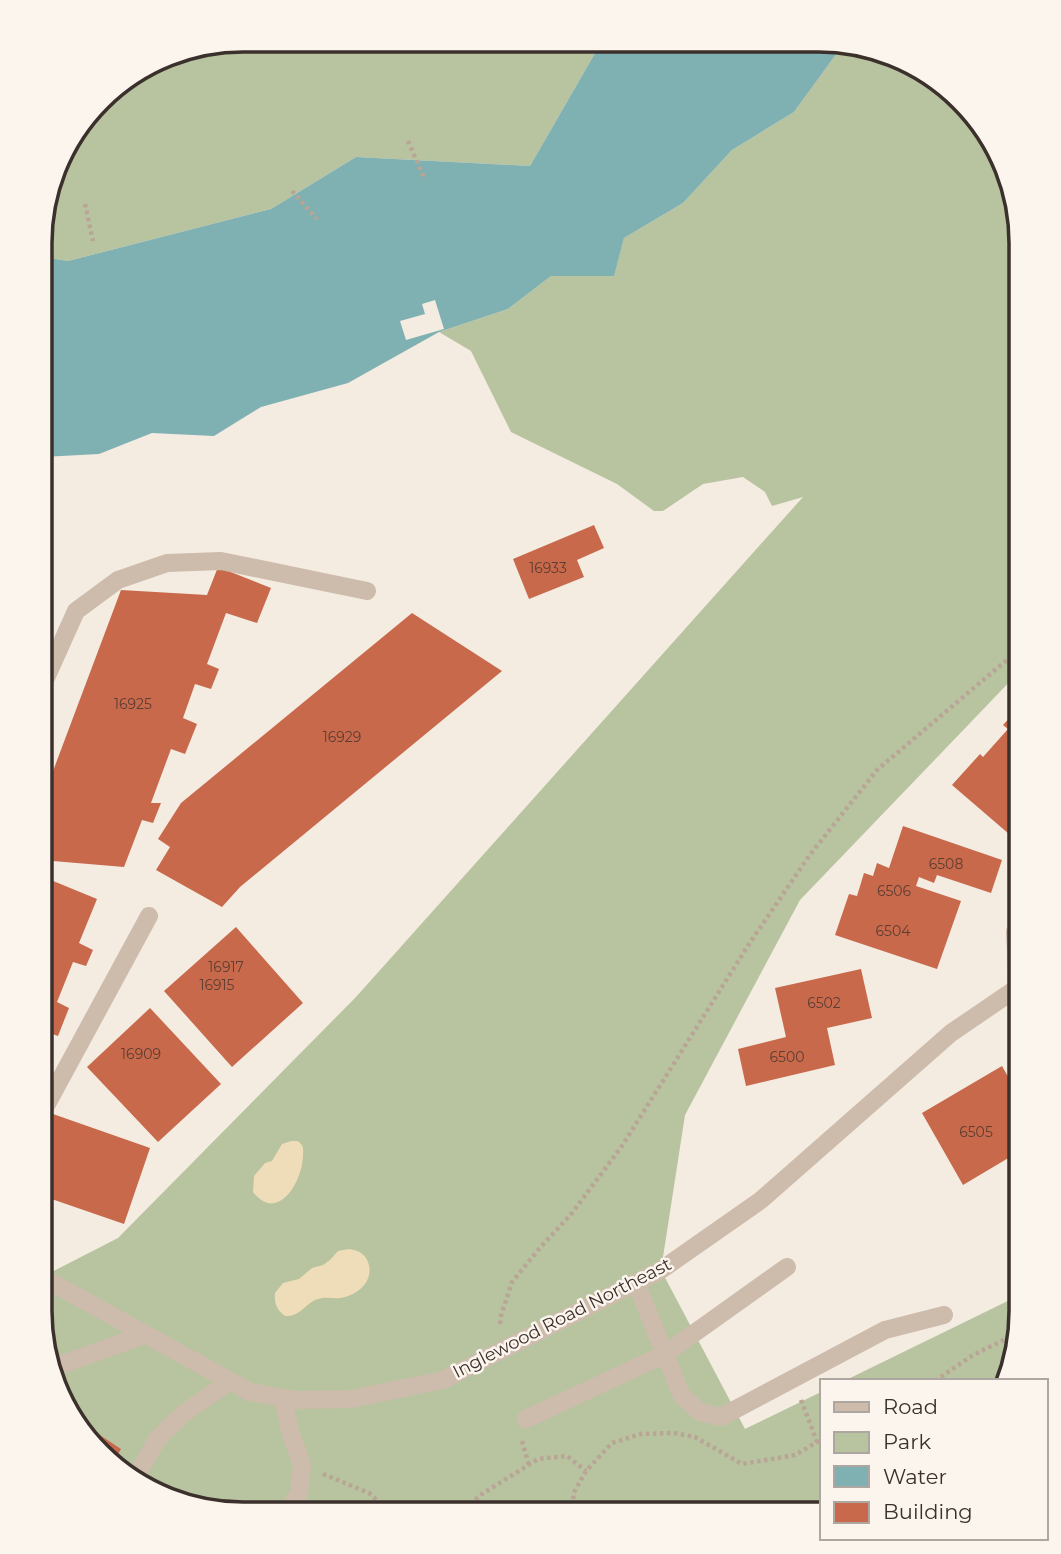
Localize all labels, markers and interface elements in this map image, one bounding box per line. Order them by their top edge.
house number: 16933 [529,559,567,577]
house number: 16925 [114,695,152,713]
house number: 16929 [323,728,361,746]
house number: 6508 [929,855,963,873]
house number: 6506 [877,882,912,900]
house number: 6504 [876,922,911,940]
house number: 16917 [208,958,244,976]
house number: 16915 [199,976,235,994]
house number: 6502 [807,994,841,1012]
house number: 16909 [121,1045,161,1063]
house number: 6500 [770,1048,805,1066]
house number: 6505 [959,1123,993,1141]
street label: Inglewood Road Northeast [449,1253,675,1383]
legend [820,1379,1047,1540]
text: Road [883,1394,938,1419]
text: Park [883,1429,931,1454]
text: Water [883,1464,947,1489]
text: Building [883,1499,973,1524]

